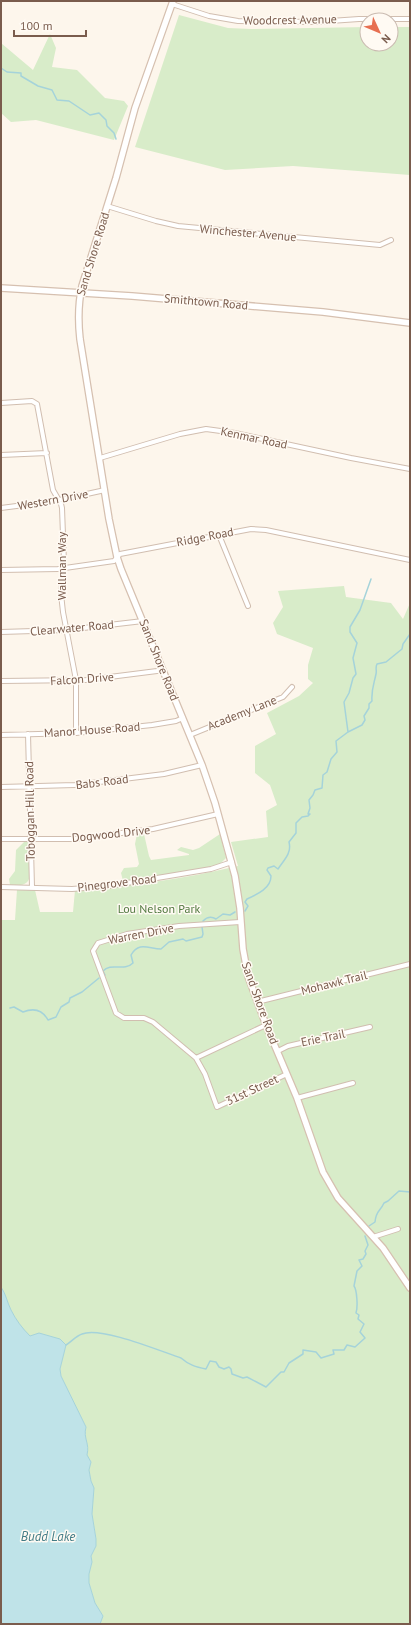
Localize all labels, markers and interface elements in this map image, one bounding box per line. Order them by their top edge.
street label: Woodcrest Avenue [243,11,337,28]
scale bar [14,12,86,38]
north arrow [359,12,399,52]
text: 100 m [20,18,53,33]
text: N [379,31,394,46]
street label: Sand Shore Road [73,210,112,298]
street label: Winchester Avenue [199,221,297,244]
street label: Smithtown Road [163,290,249,313]
street label: Kenmar Road [219,423,289,452]
street label: Western Drive [16,486,89,513]
street label: Ridge Road [175,524,235,549]
street label: Wallman Way [54,531,69,600]
street label: Clearwater Road [29,616,114,639]
street label: Sand Shore Road [136,617,183,703]
street label: Falcon Drive [50,669,114,688]
street label: Academy Lane [205,692,279,733]
street label: Manor House Road [43,719,141,740]
street label: Toboggan Hill Road [21,761,38,861]
street label: Babs Road [75,771,129,792]
street label: Dogwood Drive [71,822,151,845]
street label: Pinegrove Road [77,870,157,895]
park label: Lou Nelson Park [118,901,201,916]
street label: Warren Drive [107,920,175,947]
street label: Sand Shore Road [239,960,282,1046]
street label: Mohawk Trail [299,967,369,998]
street label: Erie Trail [299,1025,347,1050]
street label: 31st Street [223,1071,280,1108]
water label: Budd Lake [21,1528,75,1545]

